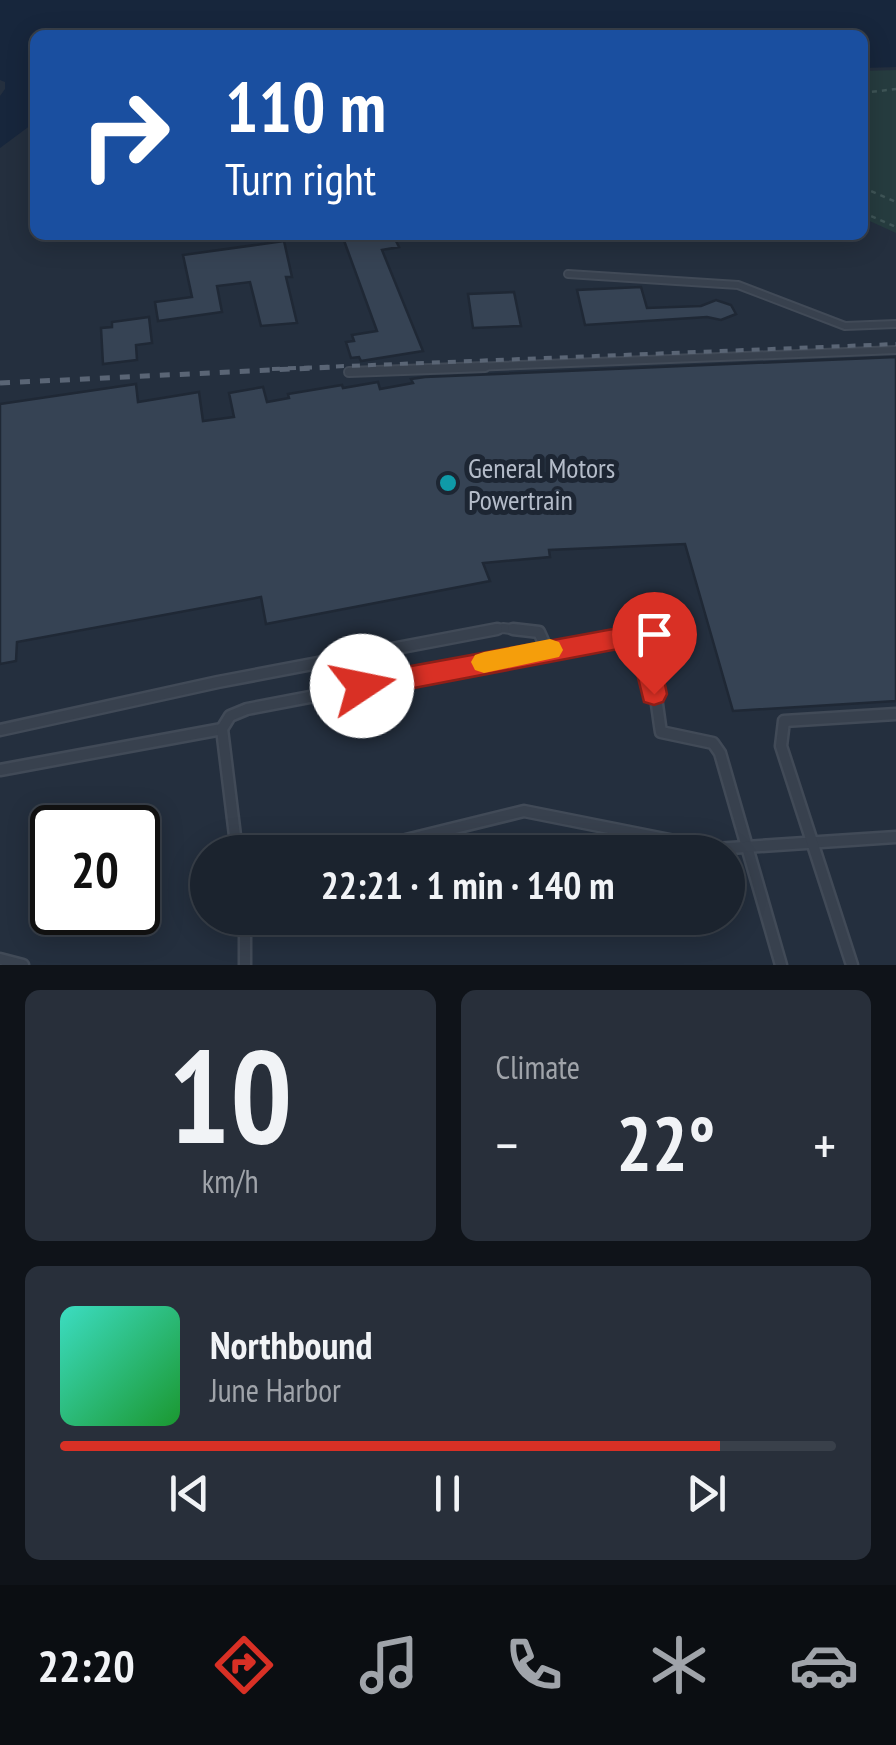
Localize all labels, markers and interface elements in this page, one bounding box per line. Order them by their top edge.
text: 110 m [225,61,386,151]
icon: right [60,70,190,200]
text: Turn right [225,149,376,207]
place label: General Motors Powertrain [468,449,615,518]
marker: General Motors Powertrain [437,472,459,494]
pin [612,592,697,695]
icon: arrive [627,607,682,662]
position arrow [310,634,414,738]
speed limit sign: 20 [30,805,160,935]
text: 22:21 · 1 min · 140 m [321,860,614,909]
text: 10 [168,1011,292,1179]
text: Climate [496,1046,580,1088]
text: 22° [616,1095,715,1192]
text: − [496,1109,518,1180]
text: + [813,1109,836,1180]
text: km/h [202,1160,259,1202]
text: Northbound [210,1320,372,1369]
text: June Harbor [210,1369,341,1411]
icon: previous [162,1466,217,1521]
icon: pause [420,1466,475,1521]
icon: next [679,1466,734,1521]
icon: directions [209,1630,279,1700]
icon: music [354,1630,424,1700]
icon: phone [499,1630,569,1700]
icon: climate [644,1630,714,1700]
icon: car [789,1630,859,1700]
text: 22:20 [37,1636,135,1694]

